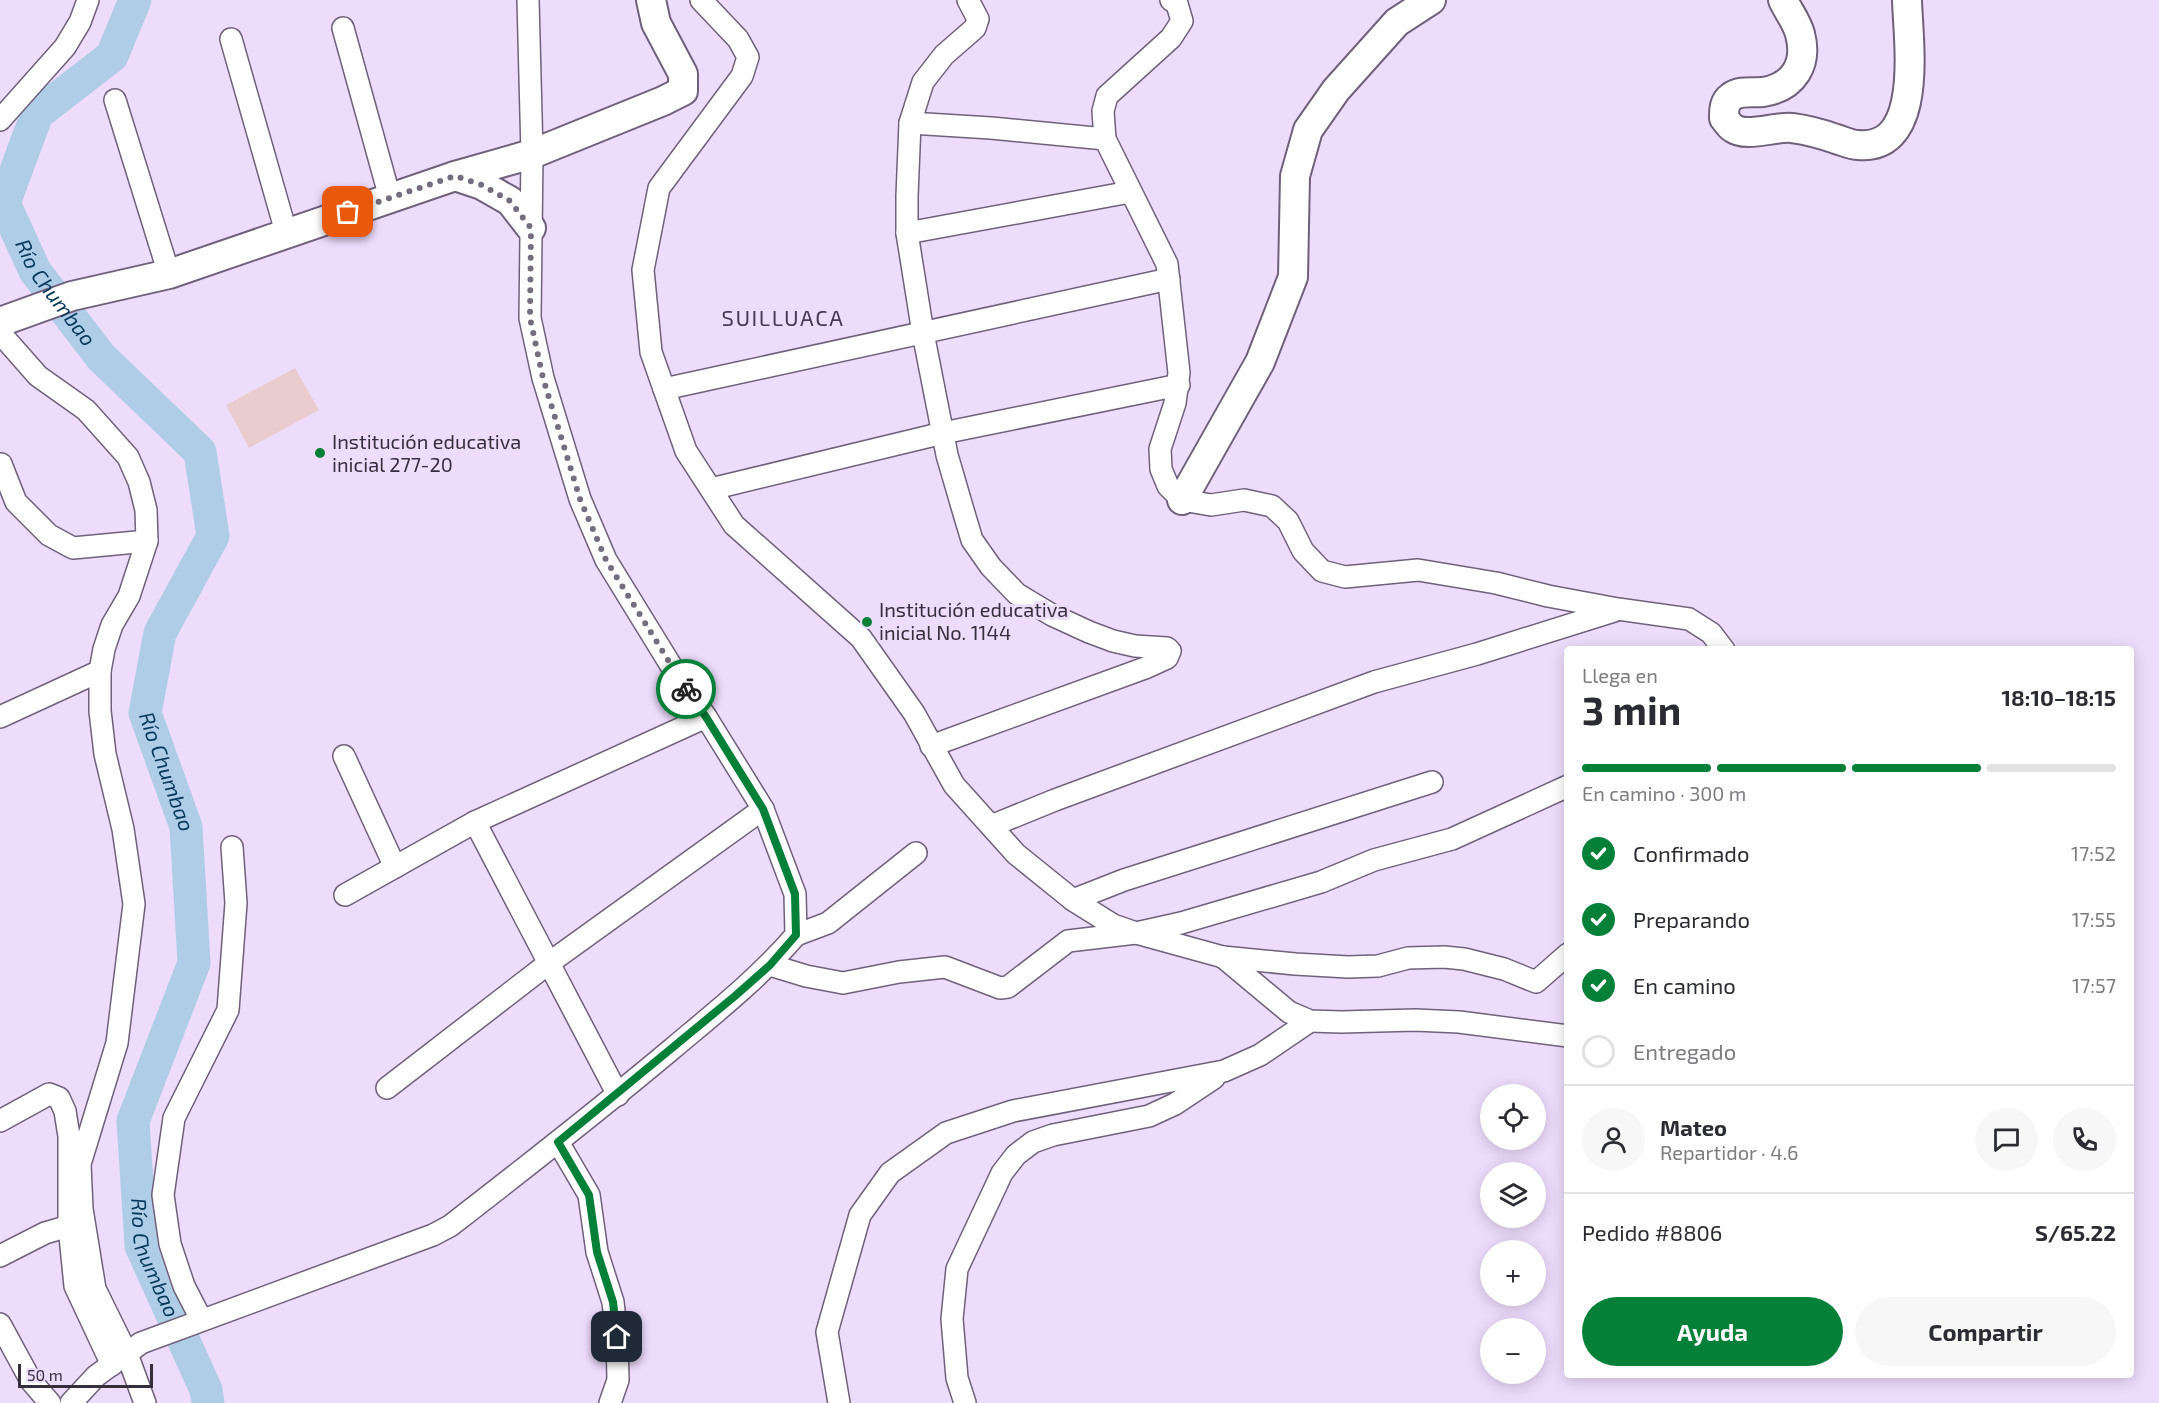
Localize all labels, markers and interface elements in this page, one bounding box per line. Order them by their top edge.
pin [322,186,373,237]
icon: bag [331,195,364,228]
water label: Río Chumbao [11,235,102,350]
district label: SUILLUACA [722,304,844,330]
place label: Institución educativa inicial 277-20 [332,429,521,476]
marker: Institución educativa inicial 277-20 [313,446,327,460]
place label: Institución educativa inicial No. 1144 [879,597,1068,644]
marker: Institución educativa inicial No. 1144 [860,615,874,629]
courier [656,659,716,719]
text: Llega en [1582,663,1658,687]
icon: bike [670,673,703,706]
text: 18:10–18:15 [2002,684,2116,710]
text: 3 min [1582,686,1681,733]
water label: Río Chumbao [135,708,200,834]
text: En camino · 300 m [1582,781,1746,805]
icon: check [1582,837,1615,870]
text: Confirmado [1633,840,1749,866]
text: 17:52 [2071,841,2116,865]
icon: check [1582,903,1615,936]
text: Preparando [1633,906,1750,932]
text: 17:55 [2072,907,2116,931]
icon: check [1582,969,1615,1002]
text: En camino [1633,972,1736,998]
text: 17:57 [2072,973,2116,997]
text: Entregado [1633,1038,1736,1064]
map controls [1480,1084,1546,1384]
button: locate [1480,1084,1546,1150]
button: person [1582,1108,1645,1171]
button: chat [1975,1108,2038,1171]
button: phone [2053,1108,2116,1171]
text: Mateo [1660,1114,1727,1140]
text: Repartidor · 4.6 [1660,1140,1799,1164]
button: layers [1480,1162,1546,1228]
water label: Río Chumbao [127,1197,185,1321]
text: Pedido #8806 [1582,1219,1722,1245]
text: S/65.22 [2035,1219,2116,1245]
button: + [1480,1240,1546,1306]
button: Ayuda [1582,1297,1843,1366]
button: Compartir [1855,1297,2116,1366]
pin [591,1311,642,1362]
button: − [1480,1318,1546,1384]
icon: home [600,1320,633,1353]
scale bar [18,1361,153,1388]
text: 50 m [27,1365,63,1384]

